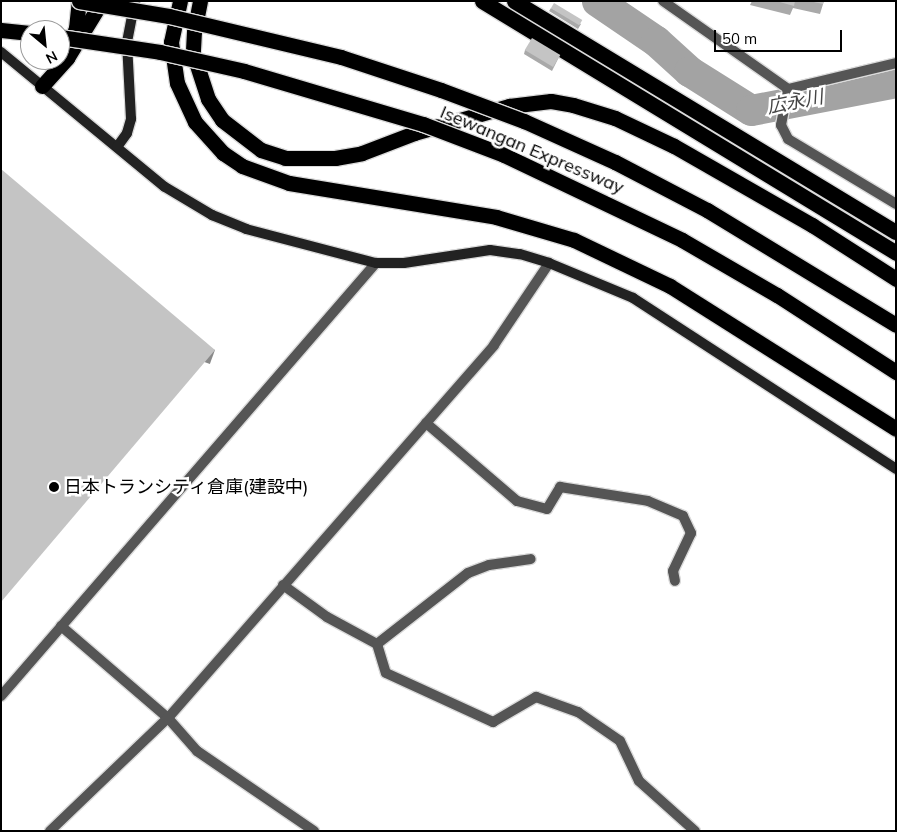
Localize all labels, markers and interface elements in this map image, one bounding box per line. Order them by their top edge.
north arrow [20,20,70,70]
scale bar [717,20,844,52]
text: 50 m [722,29,757,48]
text: N [43,47,60,68]
water label: 広永川 [765,85,825,119]
street label: Isewangan Expressway [437,101,627,199]
place label: 日本トランシティ倉庫(建設中) [64,476,309,498]
marker: 日本トランシティ倉庫(建設中) [48,481,60,493]

